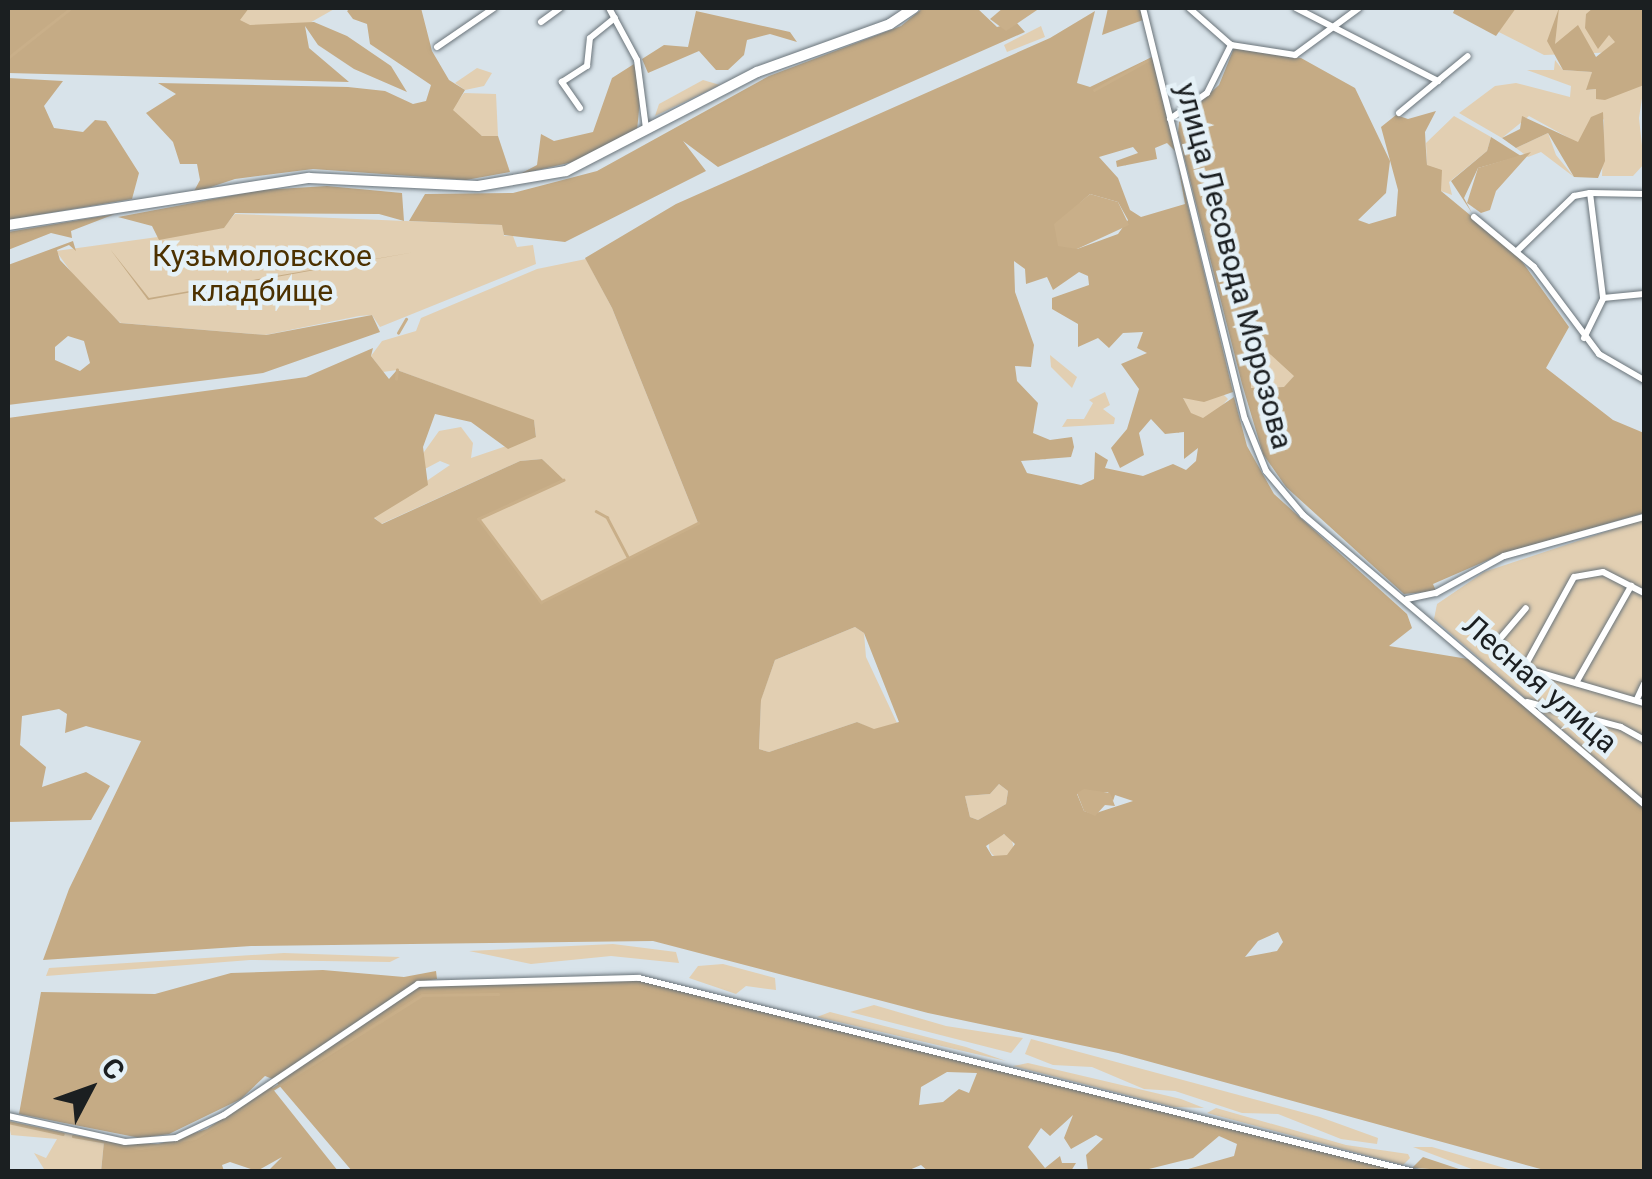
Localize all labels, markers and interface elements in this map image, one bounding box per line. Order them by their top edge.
street label: улица Лесовода Морозова [1168,79,1300,453]
park label: Кузьмоловское кладбище [152,238,372,308]
street label: Лесная улица [1455,607,1625,761]
north arrow [40,1039,140,1139]
text: С [95,1051,131,1087]

